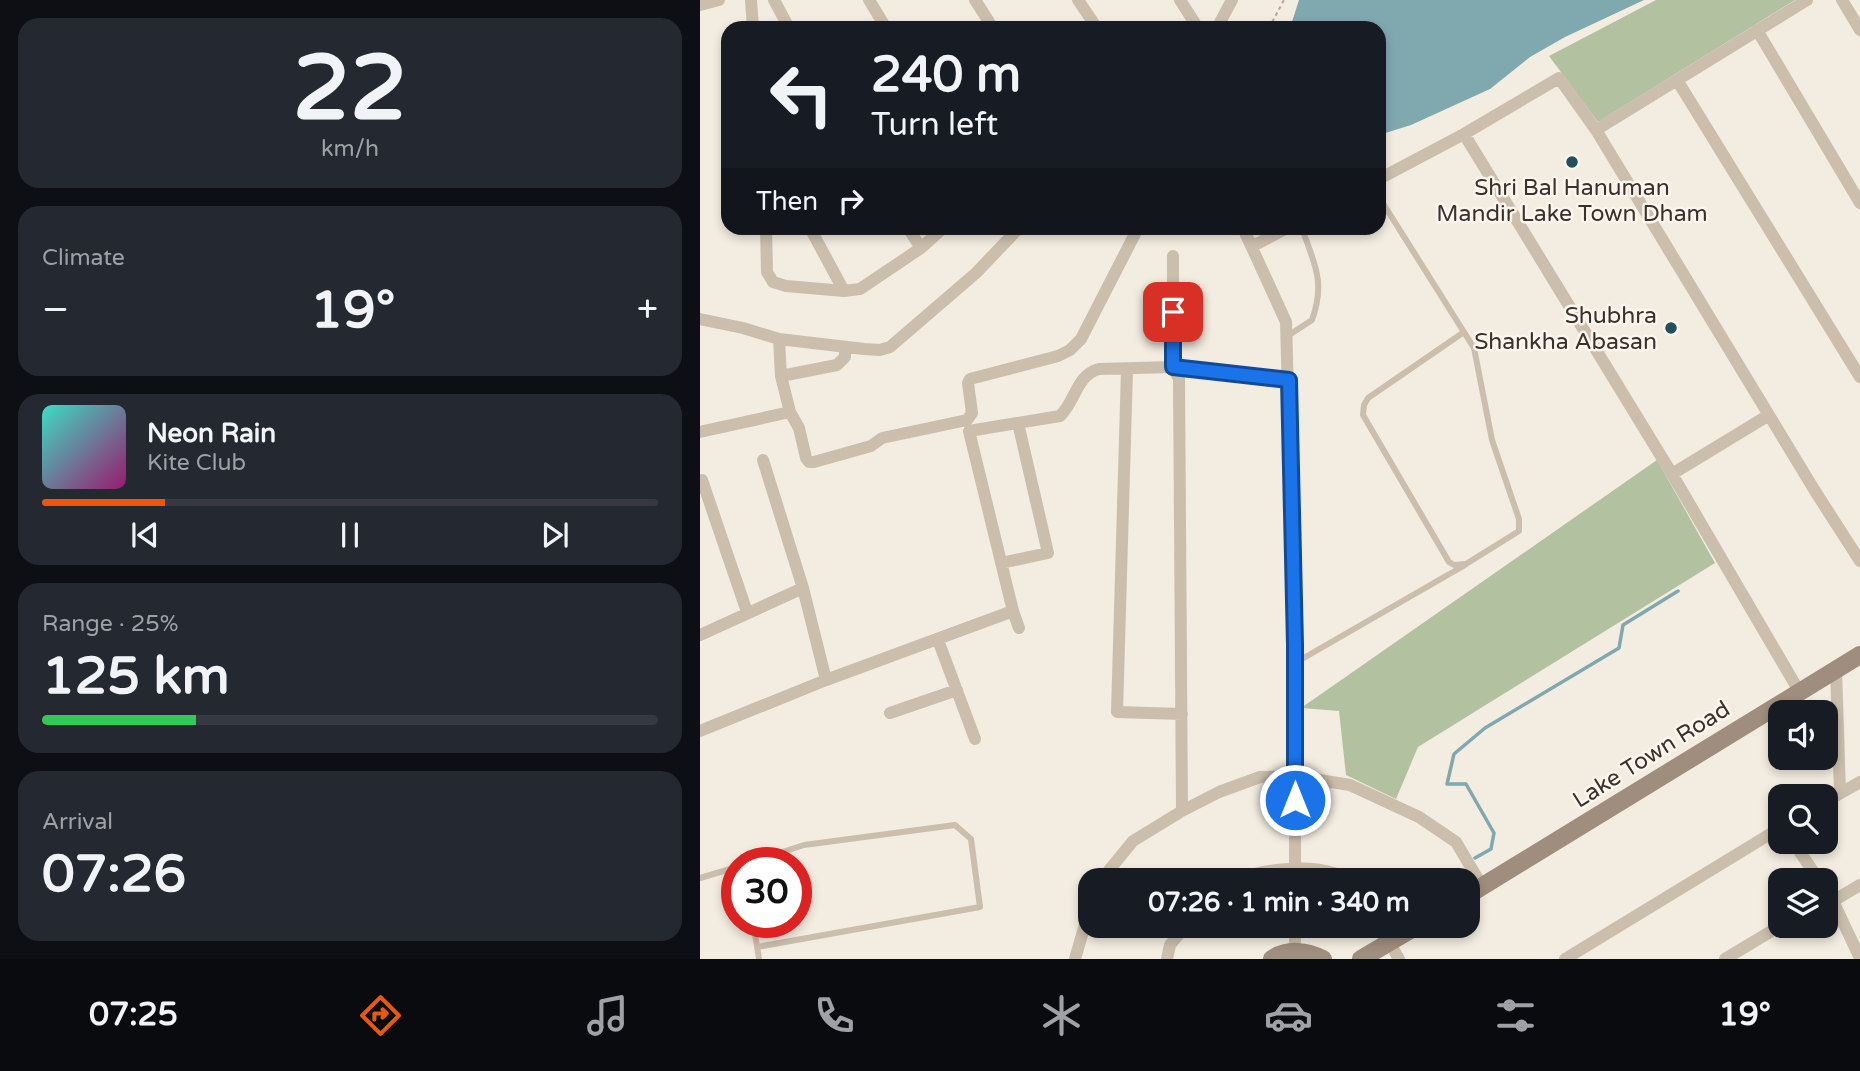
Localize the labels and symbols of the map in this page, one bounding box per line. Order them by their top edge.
marker: Shri Bal Hanuman Mandir Lake Town Dham [1564,154,1580,170]
place label: Shri Bal Hanuman Mandir Lake Town Dham [1436,174,1708,228]
pin [1143,282,1203,342]
place label: Shubhra Shankha Abasan [1474,302,1657,356]
marker: Shubhra Shankha Abasan [1663,320,1679,336]
street label: Lake Town Road [1568,695,1735,814]
position arrow [1258,763,1332,837]
speed limit sign: 30 [721,847,812,938]

